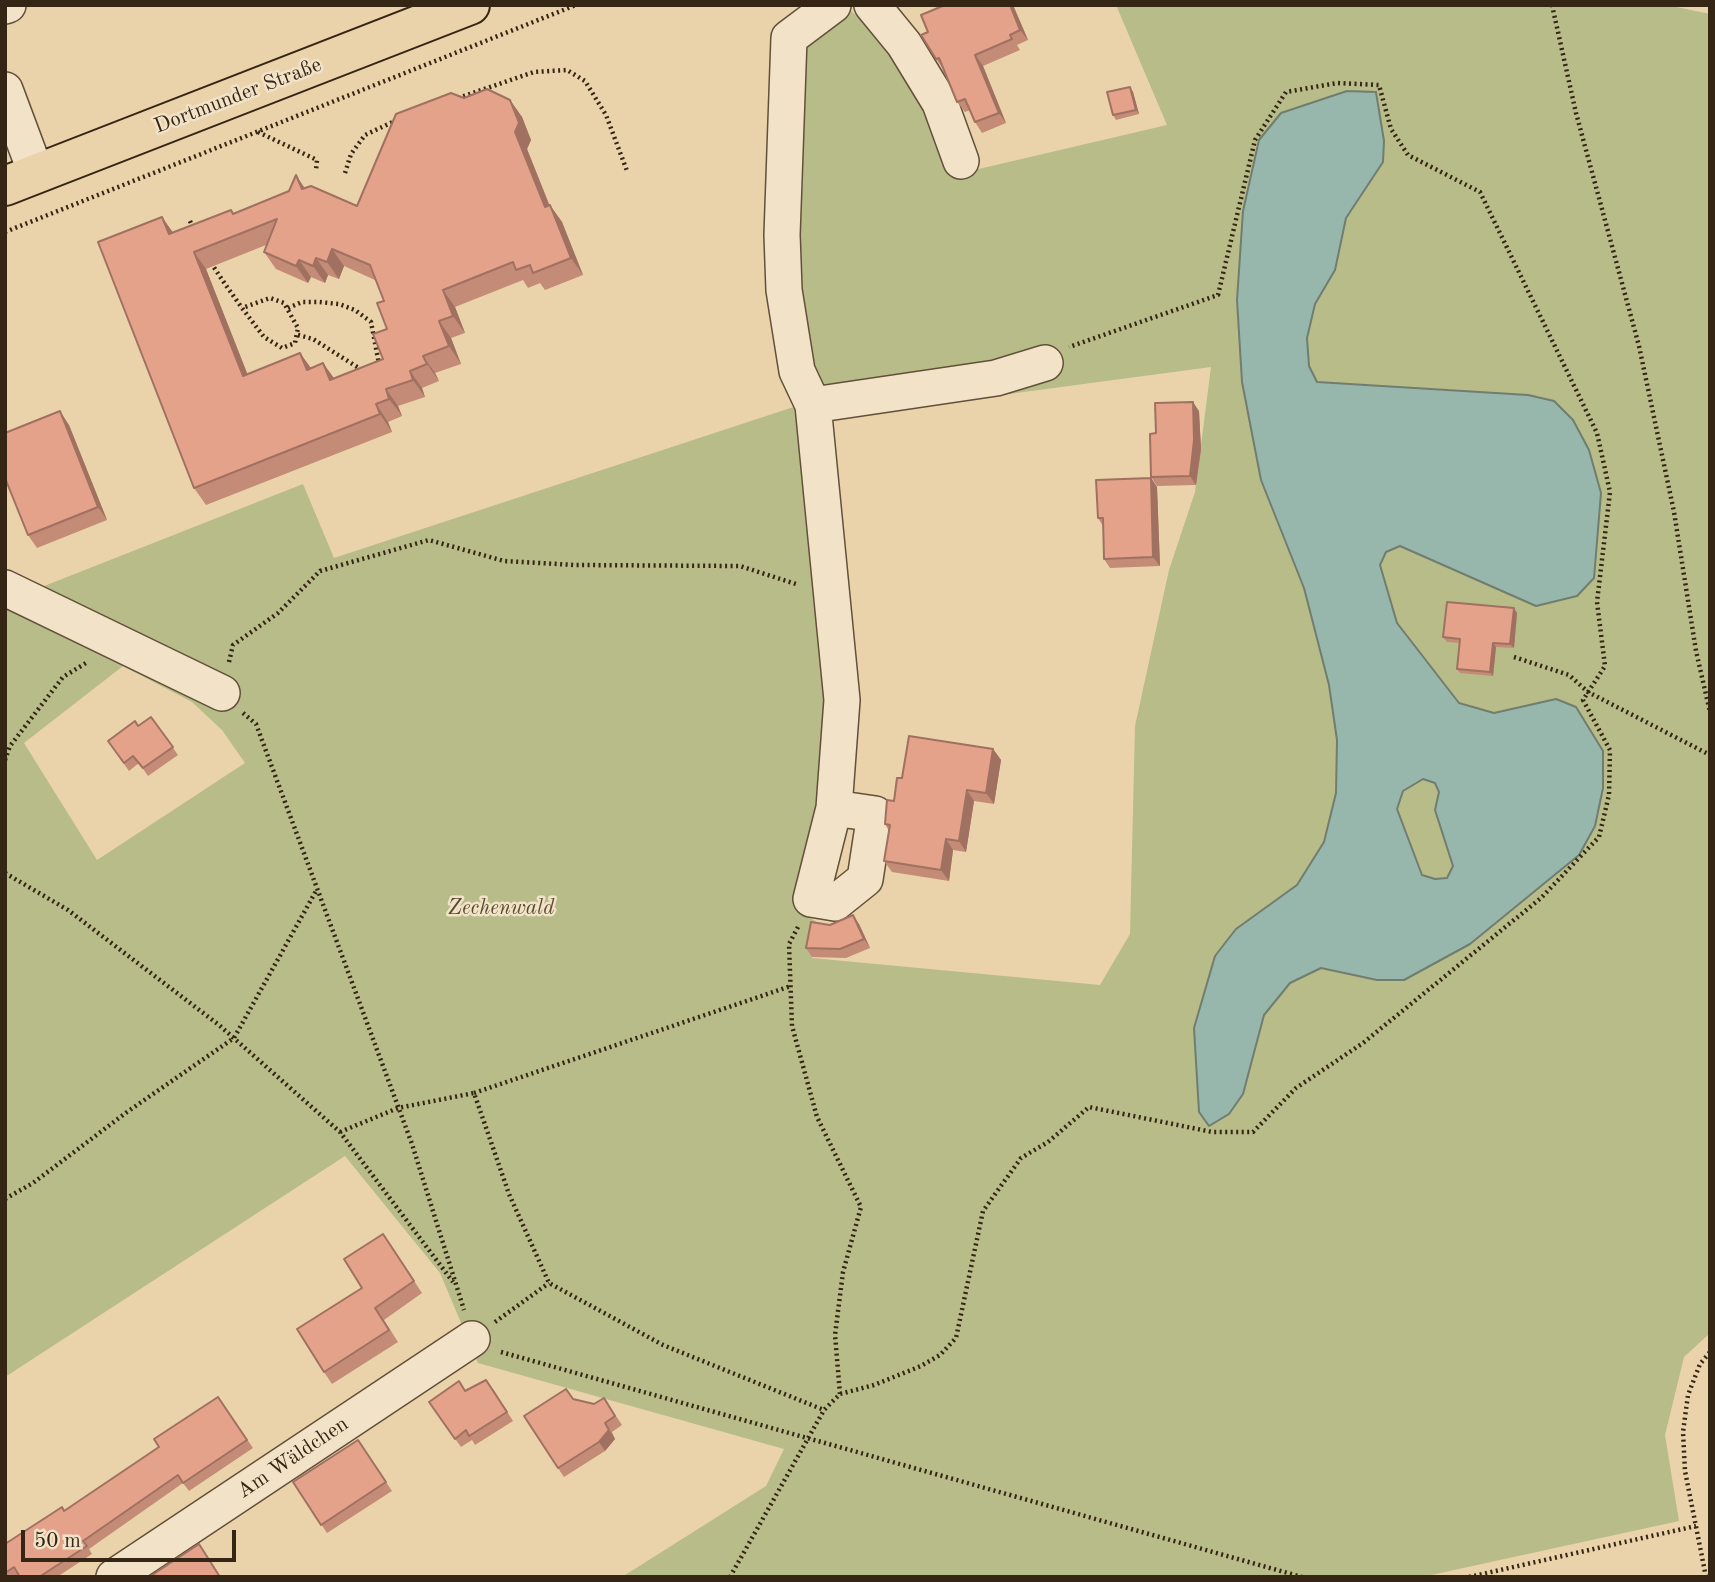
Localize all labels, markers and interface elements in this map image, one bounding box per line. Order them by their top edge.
street label: Dortmunder Straße [151,52,325,140]
park label: Zechenwald [448,895,554,921]
street label: Am Wäldchen [233,1412,353,1504]
scale bar [24,1516,240,1560]
text: 50 m [34,1531,81,1552]

